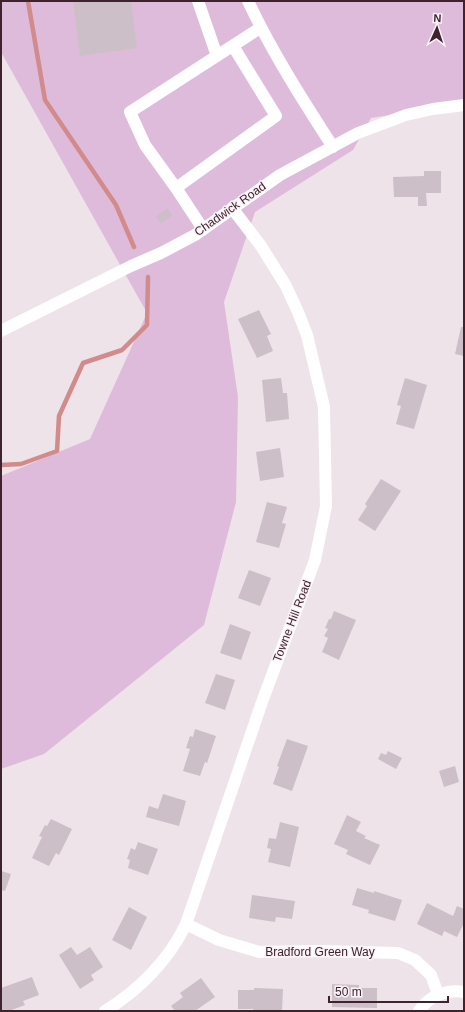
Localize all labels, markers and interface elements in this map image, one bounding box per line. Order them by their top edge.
north arrow [417,8,457,48]
text: N [433,12,442,24]
street label: Chadwick Road [192,179,268,239]
street label: Towne Hill Road [270,578,314,664]
street label: Bradford Green Way [265,945,375,959]
scale bar [329,978,448,1004]
text: 50 m [335,985,362,999]

